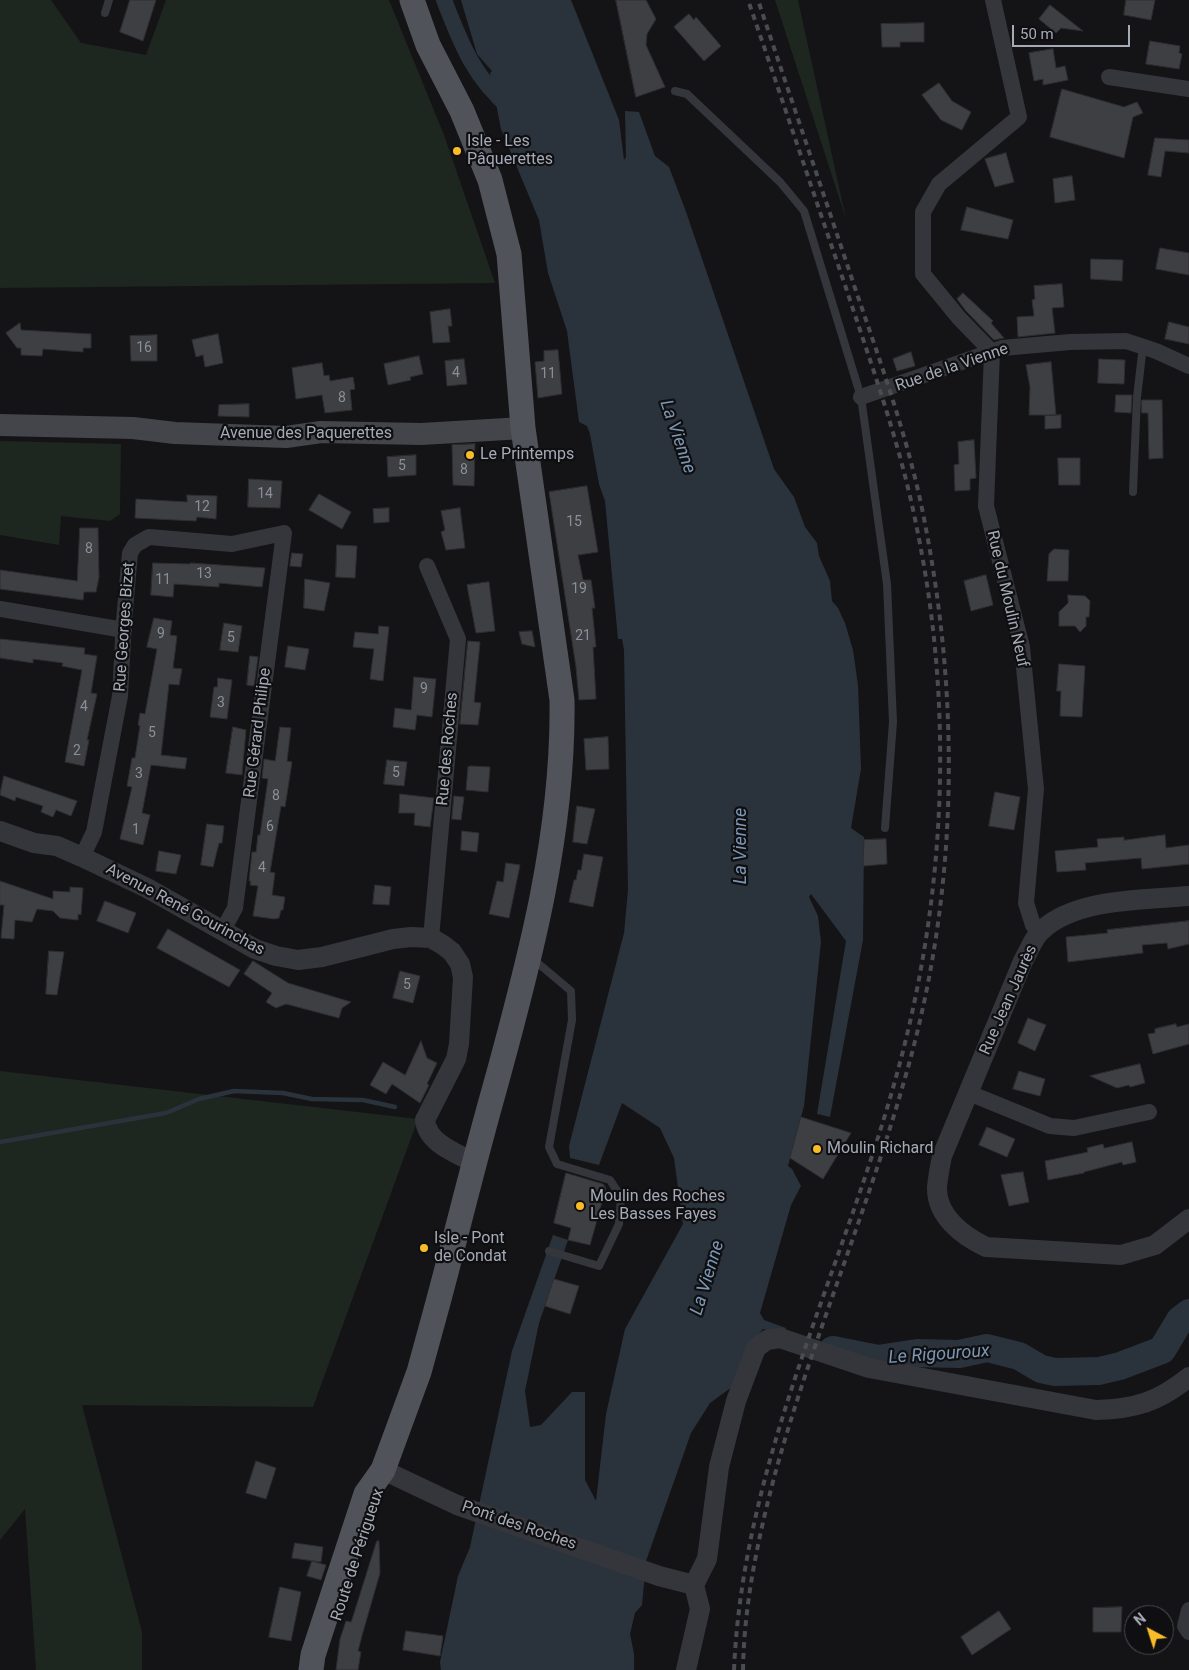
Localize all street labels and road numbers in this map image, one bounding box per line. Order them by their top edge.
street label: Rue de la Vienne [893,340,1011,396]
street label: Avenue des Paquerettes [220,424,392,444]
street label: Rue du Moulin Neuf [982,529,1032,669]
street label: Rue Georges Bizet [111,561,139,693]
street label: Rue Gérard Philipe [241,667,275,799]
street label: Rue des Roches [433,691,463,807]
street label: Avenue René Gourinchas [102,860,268,960]
street label: Rue Jean Jaurès [976,942,1042,1058]
street label: Route de Périgueux [328,1487,388,1623]
street label: Pont des Roches [459,1497,579,1555]

